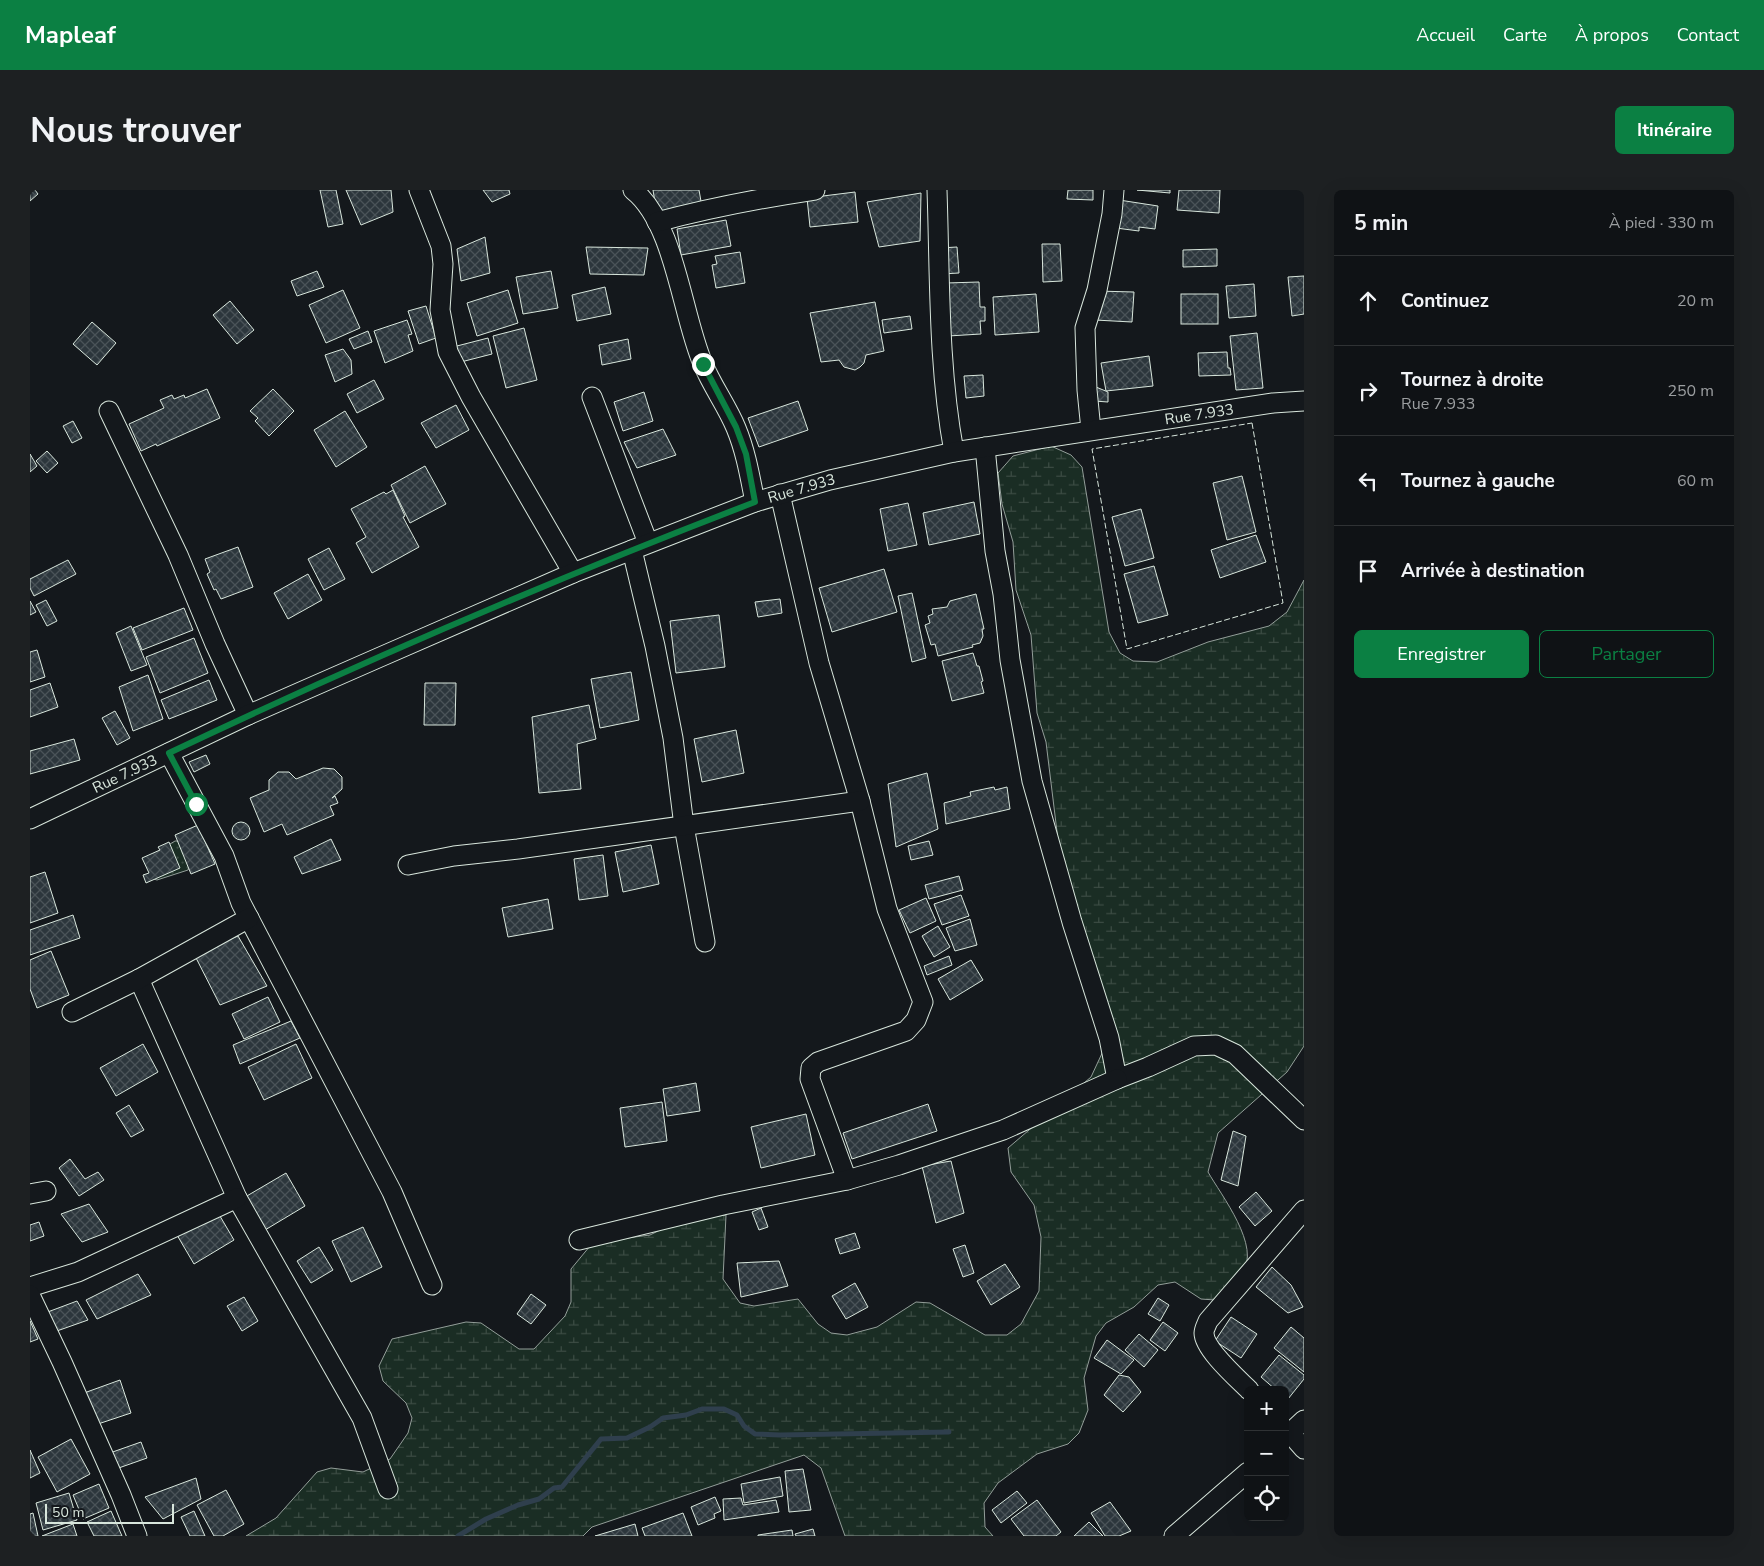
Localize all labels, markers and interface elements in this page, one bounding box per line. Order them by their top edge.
text: Mapleaf [25,19,116,51]
text: Accueil [1416,23,1475,47]
text: Carte [1503,23,1547,47]
text: À propos [1575,23,1649,47]
text: Contact [1677,23,1739,47]
button: Itinéraire [1615,106,1734,154]
text: Nous trouver [30,107,241,154]
text: 5 min [1354,209,1408,237]
text: À pied · 330 m [1609,212,1714,234]
icon: ahead [1354,287,1382,315]
text: Continuez [1401,288,1489,314]
text: 20 m [1677,290,1714,312]
route end [692,353,715,376]
text: Tournez à droite [1401,367,1544,393]
icon: right [1354,377,1382,405]
text: 250 m [1667,380,1714,402]
text: Rue 7.933 [1401,393,1475,415]
street label: Rue 7.933 [1163,399,1235,430]
icon: left [1354,467,1382,495]
text: Tournez à gauche [1401,468,1555,494]
street label: Rue 7.933 [765,469,837,508]
text: 60 m [1677,470,1714,492]
icon: arrive [1354,557,1382,585]
text: Arrivée à destination [1401,558,1585,584]
button: Enregistrer [1354,630,1529,678]
button: Partager [1539,630,1714,678]
street label: Rue 7.933 [89,750,161,798]
route start [185,793,208,816]
map controls [1244,1386,1289,1521]
button: + [1244,1386,1289,1431]
button: − [1244,1431,1289,1476]
button: locate [1244,1476,1289,1521]
scale bar [45,1501,174,1524]
text: 50 m [52,1503,84,1522]

